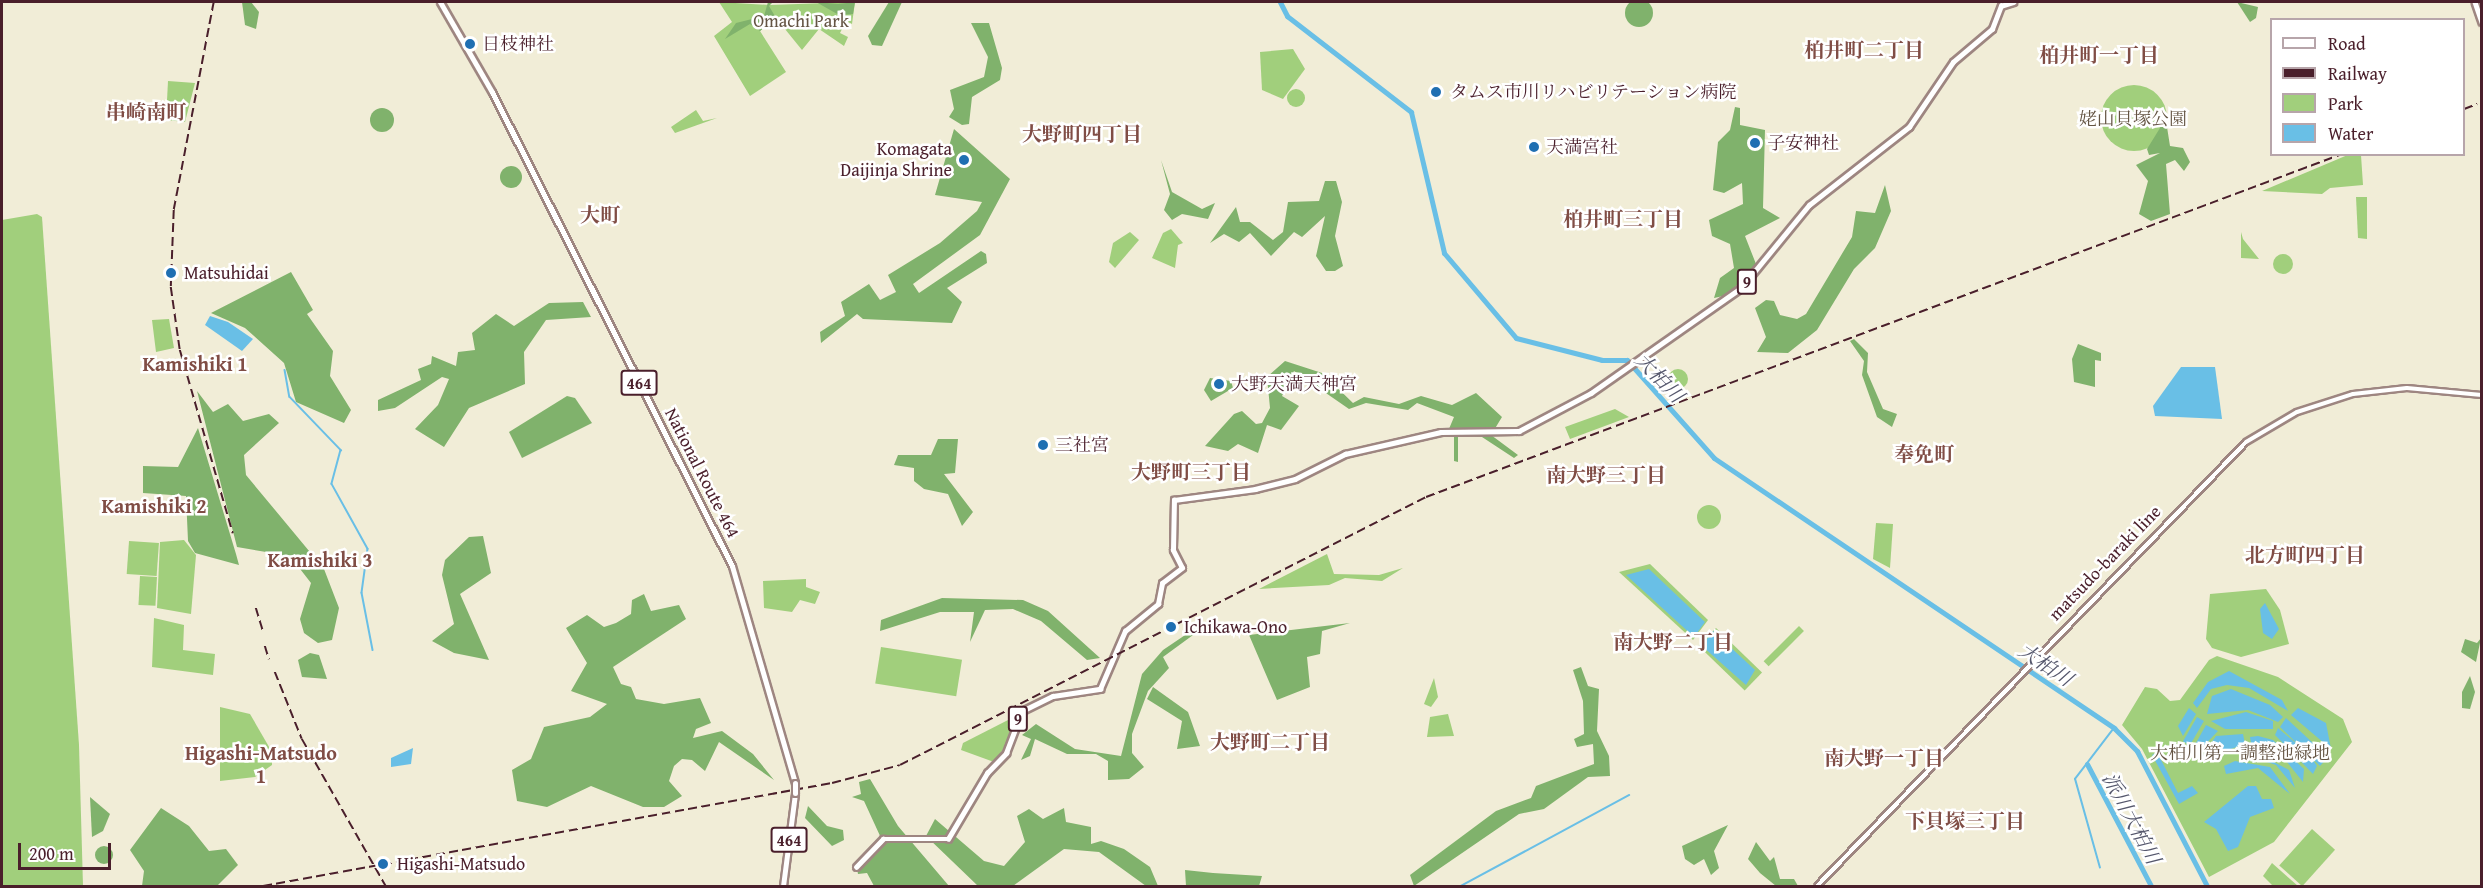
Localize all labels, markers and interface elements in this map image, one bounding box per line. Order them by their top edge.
park label: Omachi Park [753,10,849,32]
legend [2270,18,2465,156]
text: Road [2328,30,2366,57]
place label: 日枝神社 [482,33,554,55]
marker: 日枝神社 [463,37,477,51]
district label: 柏井町二丁目 [1804,37,1924,61]
district label: 柏井町一丁目 [2039,42,2159,66]
text: Railway [2328,60,2387,87]
place label: タムス市川リハビリテーション病院 [1450,81,1738,103]
marker: タムス市川リハビリテーション病院 [1427,83,1445,101]
text: Park [2328,90,2363,117]
district label: 串崎南町 [106,99,186,123]
park label: 姥山貝塚公園 [2079,108,2187,130]
text: Water [2328,120,2373,147]
district label: 大野町四丁目 [1022,121,1142,145]
place label: 子安神社 [1767,132,1839,154]
place label: 天満宮社 [1546,136,1618,158]
marker: 子安神社 [1748,136,1762,150]
place label: Komagata Daijinja Shrine [840,139,952,182]
marker: 天満宮社 [1527,140,1541,154]
marker: Komagata Daijinja Shrine [957,153,971,167]
district label: 大町 [580,202,620,226]
district label: 柏井町三丁目 [1563,206,1683,230]
place label: Matsuhidai [184,262,269,284]
marker: Matsuhidai [162,264,180,282]
road number: 9 [1736,269,1758,295]
water label: 大柏川 [1631,347,1689,407]
district label: Kamishiki 1 [142,351,248,375]
road number: 464 [620,370,658,396]
place label: 大野天満天神宮 [1231,373,1357,395]
marker: 大野天満天神宮 [1212,377,1226,391]
street label: National Route 464 [660,405,744,541]
place label: 三社宮 [1055,434,1109,456]
marker: 三社宮 [1036,438,1050,452]
district label: 奉免町 [1894,441,1954,465]
district label: 大野町三丁目 [1131,459,1251,483]
district label: 南大野三丁目 [1546,462,1666,486]
district label: Kamishiki 2 [101,493,207,517]
street label: matsudo-baraki line [2045,501,2165,625]
district label: 北方町四丁目 [2245,542,2365,566]
district label: Kamishiki 3 [267,547,373,571]
place label: Ichikawa-Ono [1184,616,1287,638]
marker: Ichikawa-Ono [1162,618,1180,636]
district label: 南大野二丁目 [1613,629,1733,653]
water label: 大柏川 [2014,637,2078,691]
road number: 9 [1008,706,1028,732]
district label: 大野町二丁目 [1210,729,1330,753]
district label: Higashi-Matsudo 1 [185,740,337,787]
park label: 大柏川第一調整池緑地 [2150,742,2330,764]
district label: 南大野一丁目 [1824,745,1944,769]
water label: 派川大柏川 [2098,768,2166,868]
district label: 下貝塚三丁目 [1905,808,2025,832]
road number: 464 [770,827,808,853]
scale bar [21,831,114,869]
text: 200 m [29,840,74,867]
place label: Higashi-Matsudo [397,853,525,875]
marker: Higashi-Matsudo [374,855,392,873]

